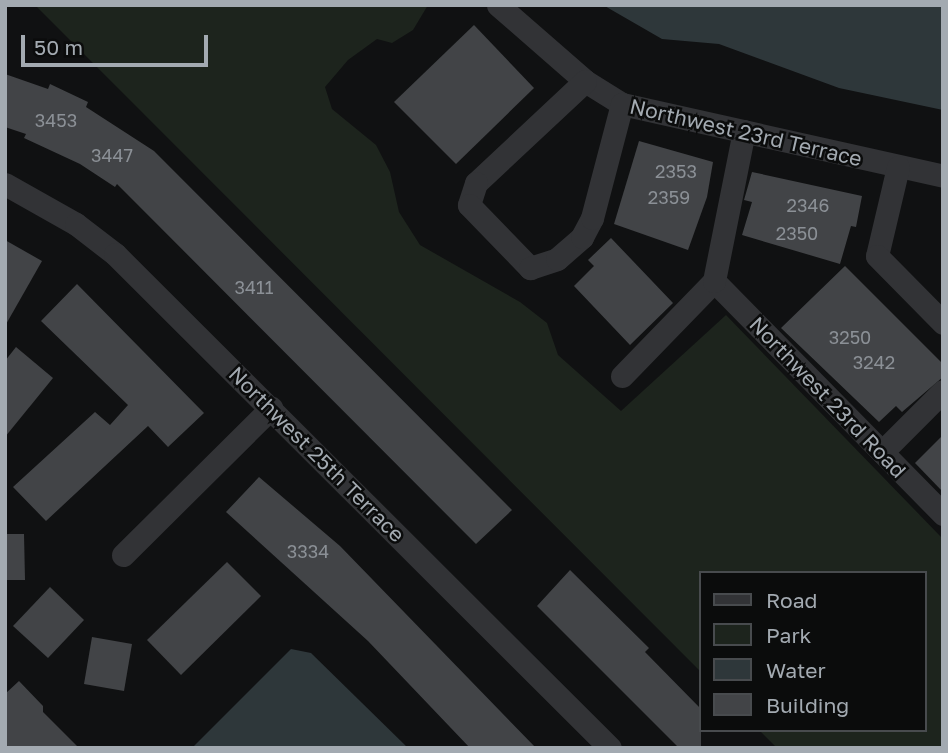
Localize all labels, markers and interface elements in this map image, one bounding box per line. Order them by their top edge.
scale bar [24,21,212,65]
text: 50 m [34,34,83,60]
street label: Northwest 23rd Terrace [627,93,865,171]
house number: 3453 [35,109,77,131]
house number: 3447 [91,144,133,166]
house number: 2353 [655,160,697,182]
house number: 2359 [648,186,690,208]
house number: 2346 [787,194,829,216]
house number: 2350 [776,222,818,244]
house number: 3411 [235,276,273,298]
street label: Northwest 23rd Road [745,311,911,483]
house number: 3250 [829,326,871,348]
house number: 3242 [853,351,895,373]
street label: Northwest 25th Terrace [224,361,410,547]
house number: 3334 [287,540,329,562]
legend [699,571,927,732]
text: Road [766,587,817,613]
text: Park [766,622,811,648]
text: Water [766,657,826,683]
text: Building [766,692,849,718]

